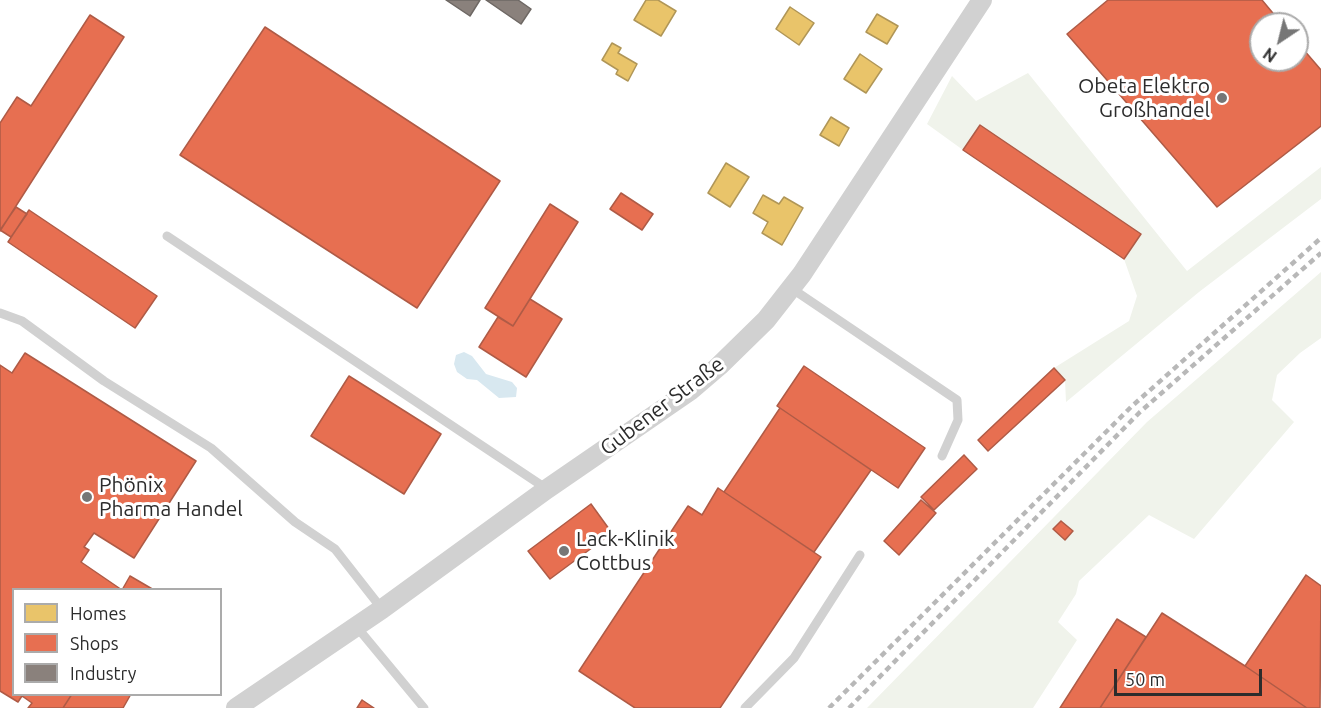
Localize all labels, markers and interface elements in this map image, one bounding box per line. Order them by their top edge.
north arrow [1249,12,1309,72]
text: N [1260,44,1280,66]
place label: Obeta Elektro Großhandel [1078,73,1210,123]
marker: Obeta Elektro Großhandel [1215,91,1229,105]
street label: Gubener Straße [595,351,729,461]
place label: Phönix Pharma Handel [99,472,243,522]
marker: Phönix Pharma Handel [80,490,94,504]
place label: Lack-Klinik Cottbus [576,526,675,576]
marker: Lack-Klinik Cottbus [557,544,571,558]
legend [12,588,222,696]
text: Homes [70,603,126,623]
text: Shops [70,633,119,653]
scale bar [1117,657,1266,695]
text: Industry [70,663,136,683]
text: 50 m [1125,669,1165,689]

